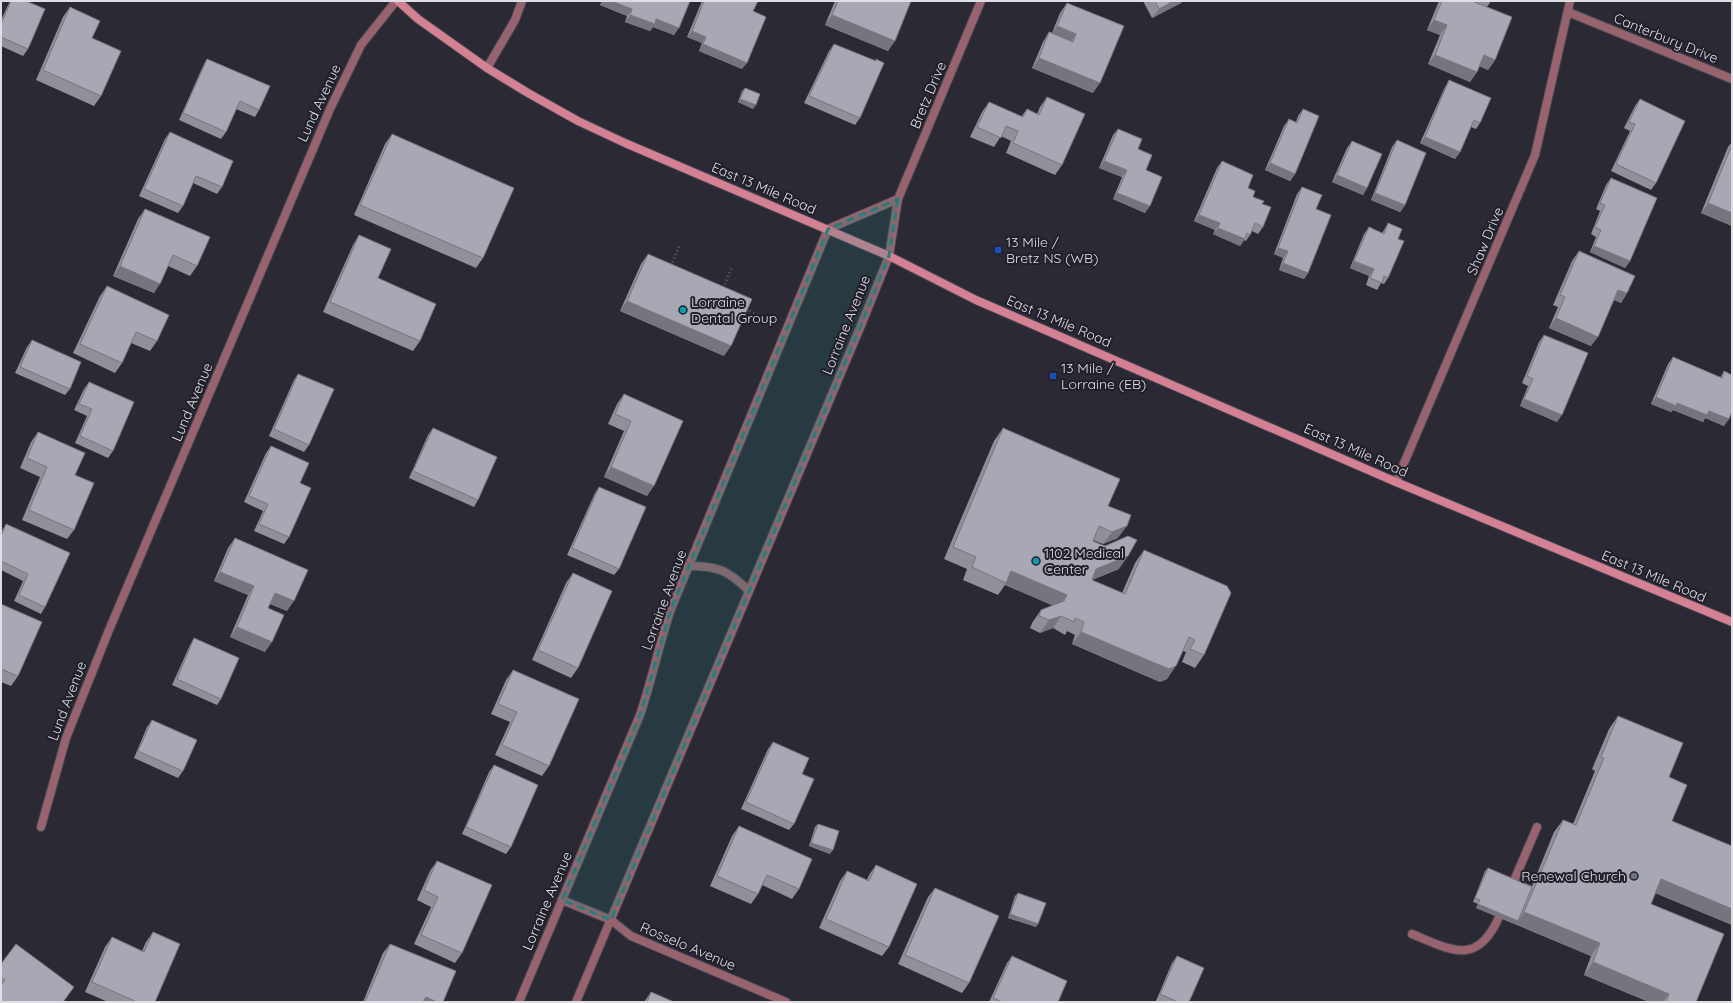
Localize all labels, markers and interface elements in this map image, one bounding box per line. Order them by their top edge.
street label: Canterbury Drive [1611,9,1721,67]
street label: Bretz Drive [906,59,950,131]
street label: Lund Avenue [293,61,345,145]
street label: East 13 Mile Road [709,158,819,218]
street label: Shaw Drive [1463,204,1507,278]
place label: 13 Mile / Bretz NS (WB) [1006,233,1098,267]
marker: 13 Mile / Bretz NS (WB) [993,245,1003,255]
street label: Lorraine Avenue [818,273,874,377]
street label: East 13 Mile Road [1004,291,1114,351]
place label: Lorraine Dental Group [691,293,777,327]
marker: Lorraine Dental Group [678,305,688,315]
place label: 13 Mile / Lorraine (EB) [1061,359,1146,393]
street label: Lund Avenue [167,360,217,444]
marker: 13 Mile / Lorraine (EB) [1048,371,1058,381]
street label: East 13 Mile Road [1301,419,1411,481]
place label: 1102 Medical Center [1044,544,1124,578]
street label: East 13 Mile Road [1599,546,1709,606]
street label: Lorraine Avenue [637,547,691,653]
marker: 1102 Medical Center [1031,556,1041,566]
street label: Lund Avenue [44,659,90,743]
street label: Lorraine Avenue [518,849,576,953]
place label: Renewal Church [1521,867,1626,885]
marker: Renewal Church [1629,871,1639,881]
street label: Rosselo Avenue [638,918,739,974]

